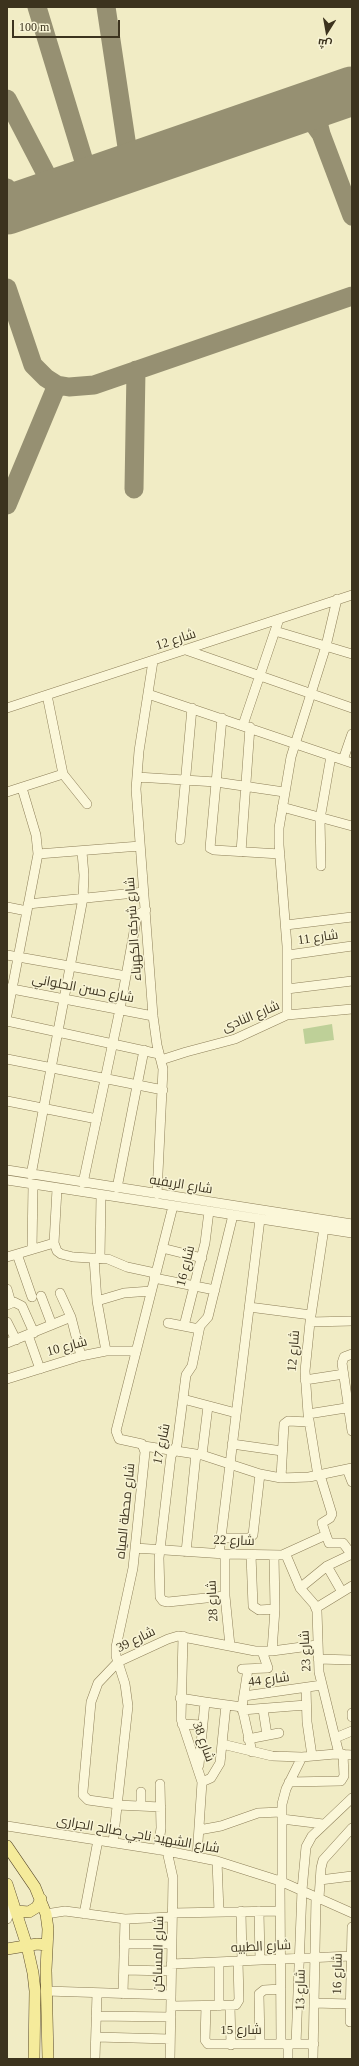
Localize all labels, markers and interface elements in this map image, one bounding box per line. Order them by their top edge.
scale bar [14,12,122,38]
north arrow [307,12,347,52]
text: 100 m [19,20,49,34]
text: ش [317,37,333,51]
street label: شارع 12 [154,626,198,654]
street label: شارع شركه الكهرباء [123,876,145,982]
street label: شارع 11 [297,927,339,949]
street label: شارع حسن الحلواني [31,971,135,1007]
street label: شارع النادى [220,998,282,1036]
street label: شارع الريفيه [148,1172,214,1198]
street label: شارع 16 [173,1244,199,1288]
street label: شارع 12 [284,1330,304,1372]
street label: شارع 10 [45,1334,89,1360]
street label: شارع 17 [150,1422,174,1466]
street label: شارع محطة المياه [113,1462,139,1560]
street label: شارع 22 [213,1532,255,1550]
street label: شارع 28 [204,1580,222,1622]
street label: شارع 39 [114,1624,158,1656]
street label: شارع 23 [297,1630,315,1672]
street label: شارع 44 [247,1670,291,1690]
street label: شارع 38 [189,1720,217,1764]
street label: شارع الشهيد ناجي صالح الجرارى [55,1813,221,1857]
street label: شارع المساكن [151,1916,167,1992]
street label: شارع الطبيه [230,1938,292,1956]
street label: شارع 16 [330,1953,346,1995]
street label: شارع 13 [293,1969,309,2011]
street label: شارع 15 [220,2023,262,2039]

